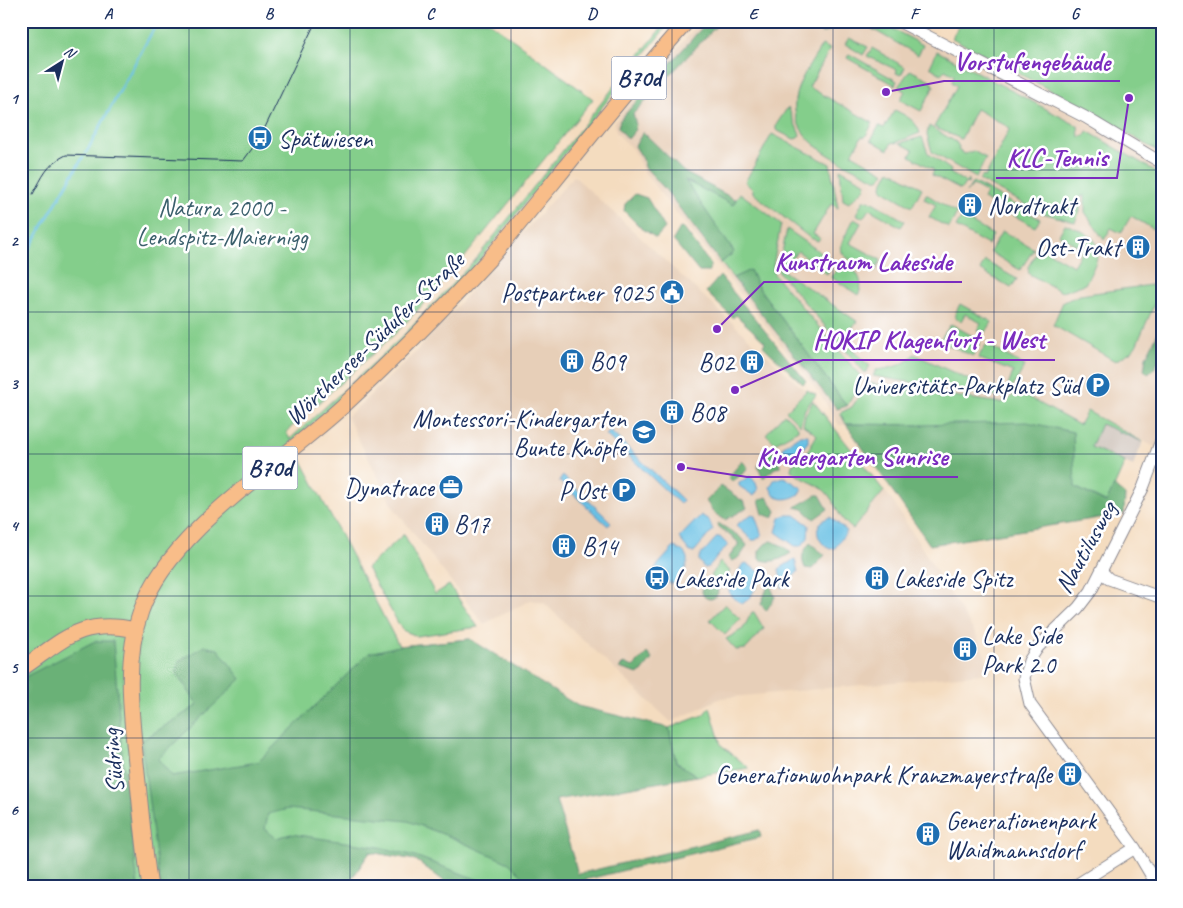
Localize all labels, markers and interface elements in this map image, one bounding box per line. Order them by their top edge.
text: A [104,4,114,24]
text: B [265,4,275,24]
text: C [426,4,436,24]
text: D [587,4,598,24]
text: E [749,4,760,24]
text: F [910,4,921,24]
text: G [1071,4,1081,24]
north arrow [38,38,88,88]
callout: Vorstufengebäude [944,40,1120,81]
text: N [61,42,80,63]
text: Vorstufengebäude [954,45,1112,78]
road number: B70d [612,56,666,100]
text: 1 [10,89,19,109]
place label: Spätwiesen [278,123,373,155]
bus stop icon: Spätwiesen [247,125,273,151]
callout: KLC-Tennis [996,137,1117,178]
text: KLC-Tennis [1006,141,1110,174]
place label: Nordtrakt [988,190,1079,222]
park label: Natura 2000 - Lendspitz-Maiernigg [136,192,309,253]
building icon: Nordtrakt [957,192,983,218]
text: 2 [10,231,19,251]
place label: Ost-Trakt [1036,232,1124,264]
building icon: Ost-Trakt [1125,234,1151,260]
callout: Kunstraum Lakeside [764,241,962,282]
street label: Wörthersee-Südufer-Straße [278,244,472,433]
text: Kunstraum Lakeside [774,245,954,278]
place label: Postpartner 9025 [501,277,656,309]
public building icon: Postpartner 9025 [659,279,685,305]
callout: HOKIP Klagenfurt - West [803,319,1055,360]
text: HOKIP Klagenfurt - West [813,323,1048,356]
place label: B09 [590,346,627,378]
place label: B02 [698,347,736,379]
building icon: B09 [559,348,585,374]
building icon: B02 [739,349,765,375]
place label: Universitäts-Parkplatz Süd [852,370,1084,402]
parking icon: Universitäts-Parkplatz Süd [1085,372,1111,398]
text: 3 [10,374,19,394]
place label: B08 [690,397,728,429]
building icon: B08 [659,399,685,425]
place label: Montessori-Kindergarten Bunte Knöpfe [412,403,628,464]
school or university icon: Montessori-Kindergarten Bunte Knöpfe [631,419,657,445]
callout: Kindergarten Sunrise [747,436,958,477]
text: Kindergarten Sunrise [757,440,950,473]
road number: B70d [242,446,298,489]
place label: Dynatrace [344,472,436,504]
office icon: Dynatrace [438,474,464,500]
place label: P Ost [559,475,609,507]
parking icon: P Ost [611,477,637,503]
street label: Nautilusweg [1048,494,1125,599]
place label: B17 [454,509,491,541]
building icon: B17 [424,511,450,537]
text: 4 [10,516,19,536]
place label: B14 [582,531,620,563]
building icon: B14 [551,533,577,559]
place label: Lakeside Park [674,563,790,595]
place label: Lakeside Spitz [894,563,1015,595]
bus stop icon: Lakeside Park [644,565,670,591]
building icon: Lakeside Spitz [864,565,890,591]
place label: Lake Side Park 2.0 [982,620,1064,681]
building icon: Lake Side Park 2.0 [952,636,978,662]
text: 5 [11,658,20,678]
street label: Südring [94,726,132,795]
place label: Generationwohnpark Kranzmayerstraße [715,759,1054,791]
building icon: Generationwohnpark Kranzmayerstraße [1057,761,1083,787]
text: 6 [10,800,19,820]
place label: Generationenpark Waidmannsdorf [946,805,1098,866]
building icon: Generationenpark Waidmannsdorf [915,821,941,847]

